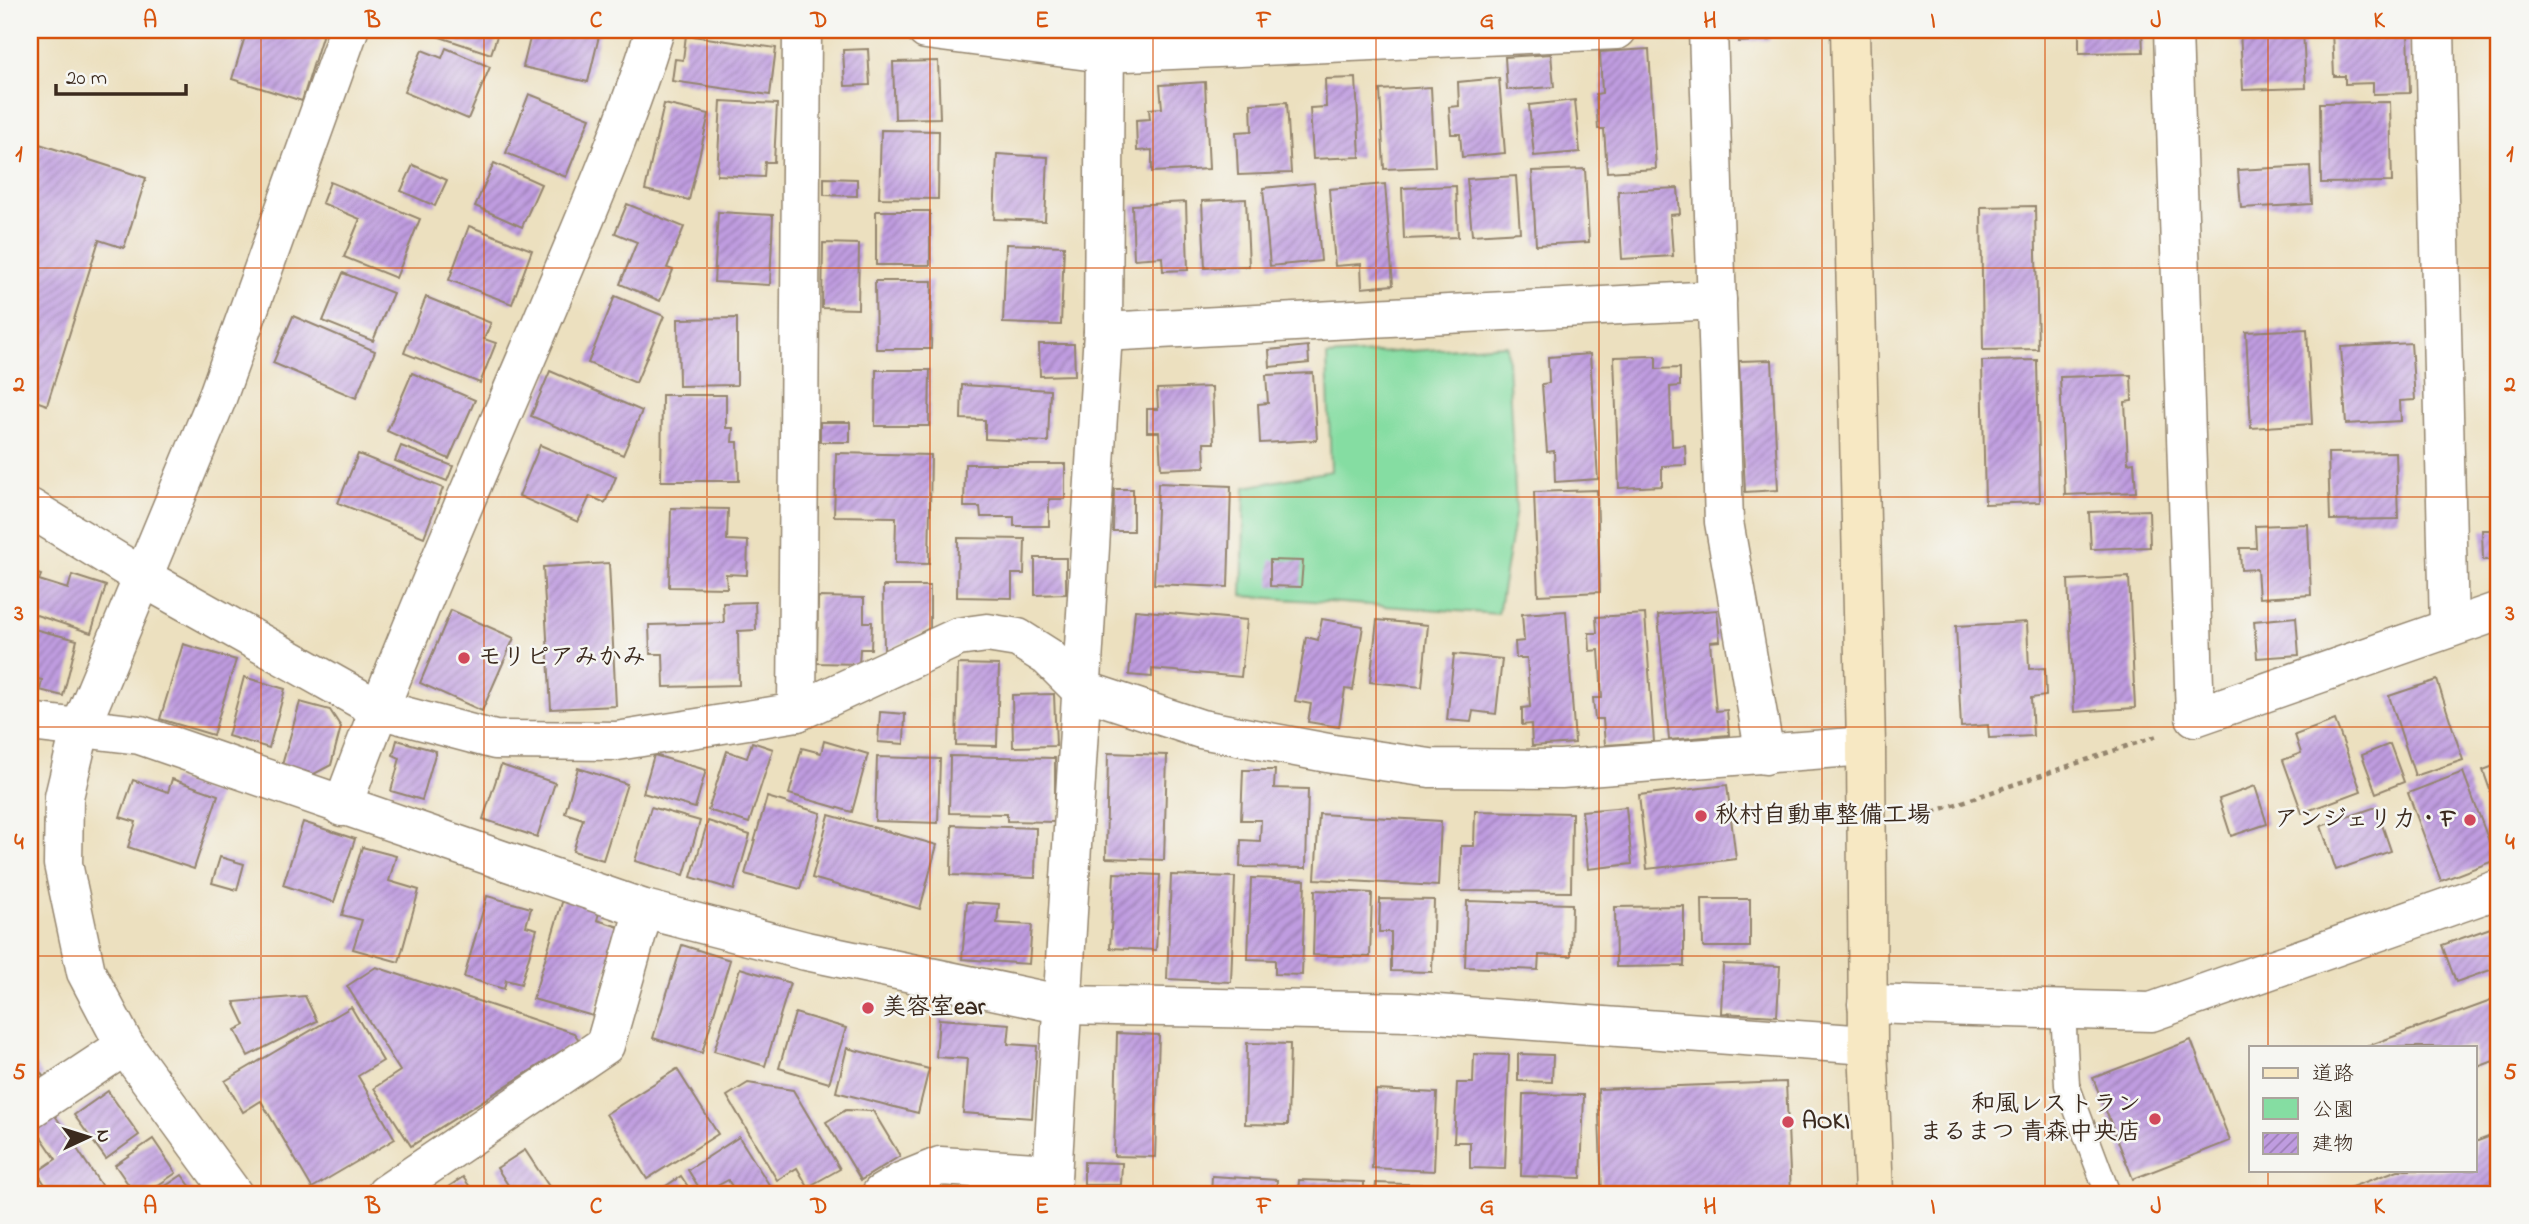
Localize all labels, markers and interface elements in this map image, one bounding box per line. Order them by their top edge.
text: A [143,5,157,38]
text: B [364,5,381,38]
text: C [590,5,603,38]
text: D [810,5,827,38]
text: E [1035,5,1049,38]
text: F [1256,5,1272,38]
text: G [1480,5,1494,38]
text: H [1703,5,1717,38]
text: I [1930,5,1936,38]
text: J [2150,5,2162,38]
text: K [2373,5,2385,38]
scale bar [56,52,186,96]
text: 20 m [66,64,107,94]
text: 1 [15,139,23,172]
text: 1 [2506,139,2514,172]
text: 2 [12,369,25,402]
text: 2 [2503,369,2516,402]
text: 3 [13,598,24,631]
text: 3 [2504,598,2515,631]
place label: モリピアみかみ [478,641,646,676]
marker: モリピアみかみ [456,650,472,666]
place label: 秋村自動車整備工場 [1715,799,1931,834]
place label: アンジェリカ・F [2274,803,2456,838]
marker: 秋村自動車整備工場 [1693,808,1709,824]
marker: アンジェリカ・F [2462,812,2478,828]
text: 4 [14,827,24,860]
text: 4 [2505,827,2515,860]
place label: 美容室ear [882,991,986,1026]
marker: 美容室ear [860,1000,876,1016]
legend [2249,1046,2476,1172]
text: 5 [12,1057,26,1090]
text: 5 [2503,1057,2517,1090]
text: 道路 [2312,1060,2354,1090]
place label: 和風レストラン まるまつ 青森中央店 [1919,1088,2141,1151]
text: 公園 [2312,1096,2354,1126]
north arrow [52,1102,122,1172]
place label: AOKI [1802,1105,1850,1140]
marker: 和風レストラン まるまつ 青森中央店 [2147,1111,2163,1127]
marker: AOKI [1780,1114,1796,1130]
text: N [89,1129,116,1144]
text: 建物 [2312,1130,2354,1160]
text: A [143,1191,157,1224]
text: B [364,1191,381,1224]
text: C [590,1191,603,1224]
text: D [810,1191,827,1224]
text: E [1035,1191,1049,1224]
text: F [1256,1191,1272,1224]
text: G [1480,1191,1494,1224]
text: H [1703,1191,1717,1224]
text: I [1930,1191,1936,1224]
text: J [2150,1191,2162,1224]
text: K [2373,1191,2385,1224]

